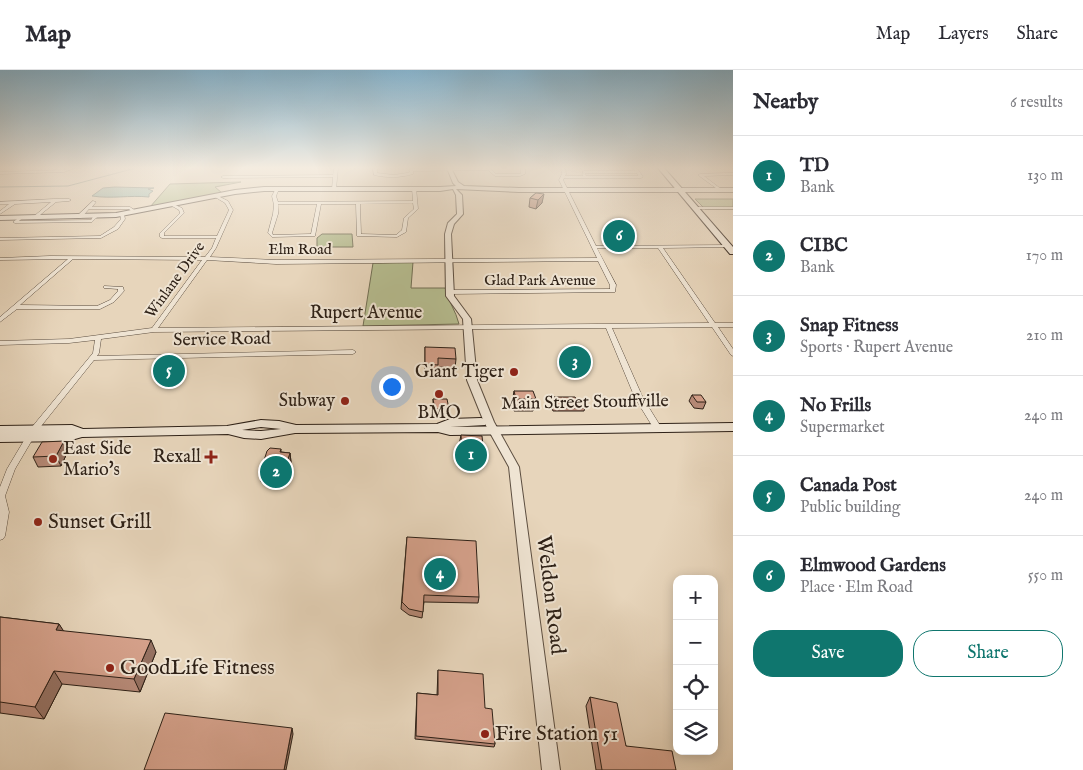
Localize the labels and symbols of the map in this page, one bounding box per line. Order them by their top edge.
pin: 6 [603,217,635,255]
street label: Winlane Drive [141,238,209,322]
street label: Elm Road [268,240,333,259]
street label: Glad Park Avenue [484,271,596,290]
street label: Rupert Avenue [310,302,422,325]
street label: Service Road [173,328,271,352]
pin: 3 [559,343,591,381]
pin: 5 [153,352,185,390]
place label: Giant Tiger [415,361,504,384]
marker: Giant Tiger [508,366,520,378]
your location [379,374,405,400]
marker: BMO [433,388,445,400]
place label: Subway [279,390,335,413]
street label: Main Street Stouffville [501,390,669,416]
marker: Subway [339,395,351,407]
place label: BMO [417,402,461,425]
pin: 1 [455,436,487,474]
place label: East Side Mario's [63,438,132,482]
place label: Rexall [153,446,201,469]
marker: Rexall [205,451,217,463]
marker: East Side Mario's [47,453,59,465]
pin: 2 [260,453,292,491]
place label: Sunset Grill [48,509,151,536]
marker: Sunset Grill [32,516,44,528]
street label: Weldon Road [529,534,571,657]
pin: 4 [424,555,456,593]
place label: GoodLife Fitness [120,655,275,682]
marker: GoodLife Fitness [104,662,116,674]
place label: Fire Station 51 [495,721,618,748]
marker: Fire Station 51 [479,728,491,740]

